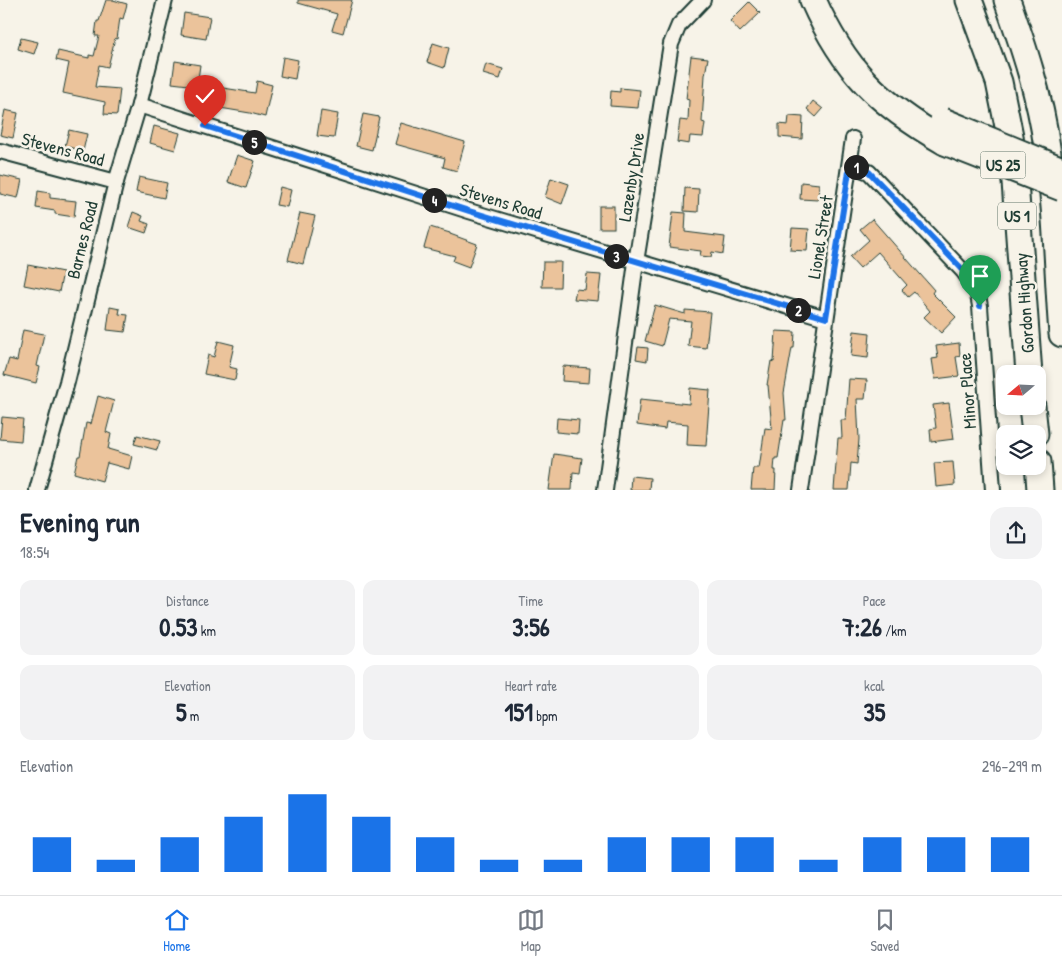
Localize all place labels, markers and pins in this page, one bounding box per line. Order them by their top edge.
pin [184,75,226,126]
pin: 5 [242,130,266,154]
pin: 1 [844,154,868,180]
pin: 4 [422,188,446,212]
pin: 3 [604,244,628,268]
pin [959,255,1001,306]
pin: 2 [786,298,810,322]

